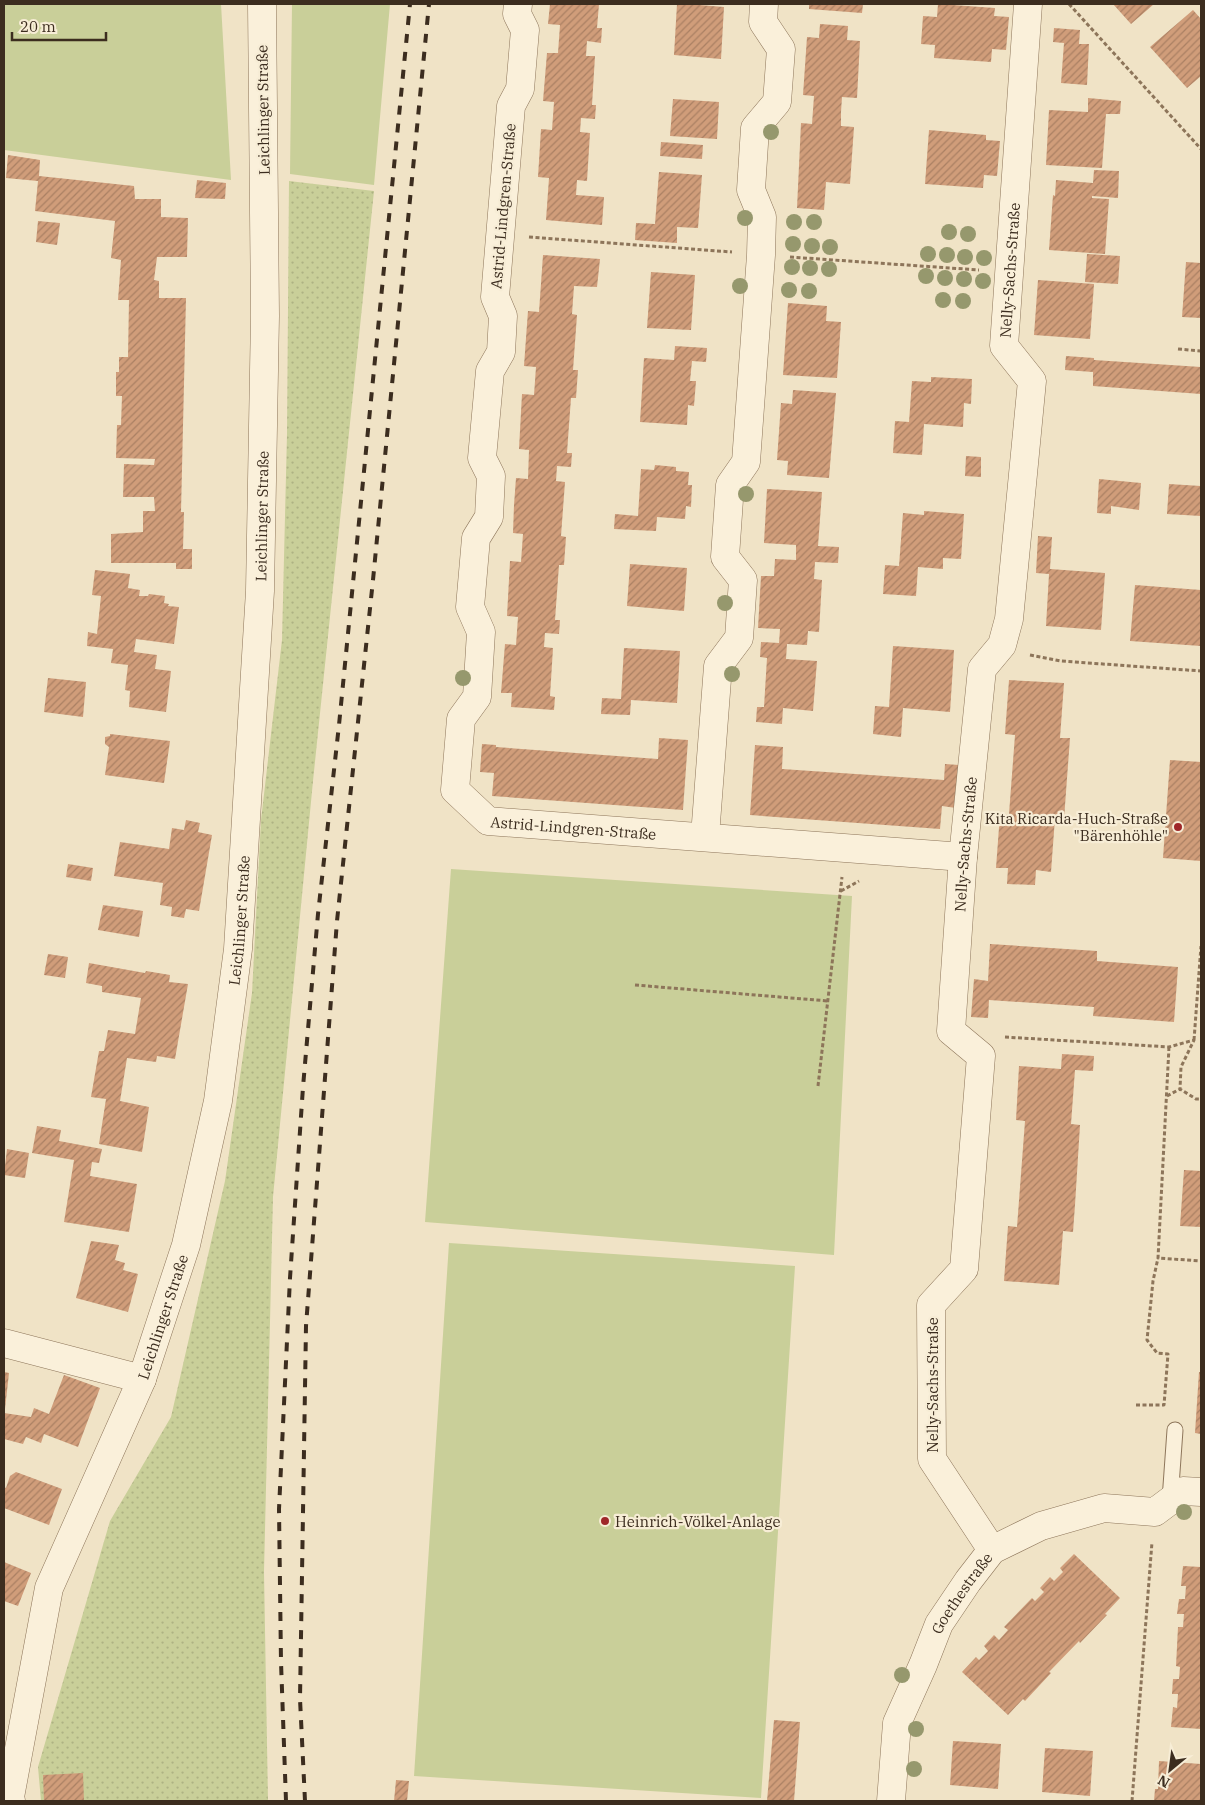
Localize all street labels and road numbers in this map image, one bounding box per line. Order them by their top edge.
street label: Leichlinger Straße [252,45,274,175]
street label: Astrid-Lindgren-Straße [486,122,520,290]
street label: Nelly-Sachs-Straße [995,202,1024,339]
street label: Leichlinger Straße [251,451,272,581]
street label: Nelly-Sachs-Straße [950,776,981,912]
street label: Astrid-Lindgren-Straße [490,812,657,843]
street label: Leichlinger Straße [224,855,253,987]
street label: Leichlinger Straße [133,1252,192,1382]
street label: Nelly-Sachs-Straße [923,1317,942,1453]
street label: Goethestraße [927,1548,996,1636]

